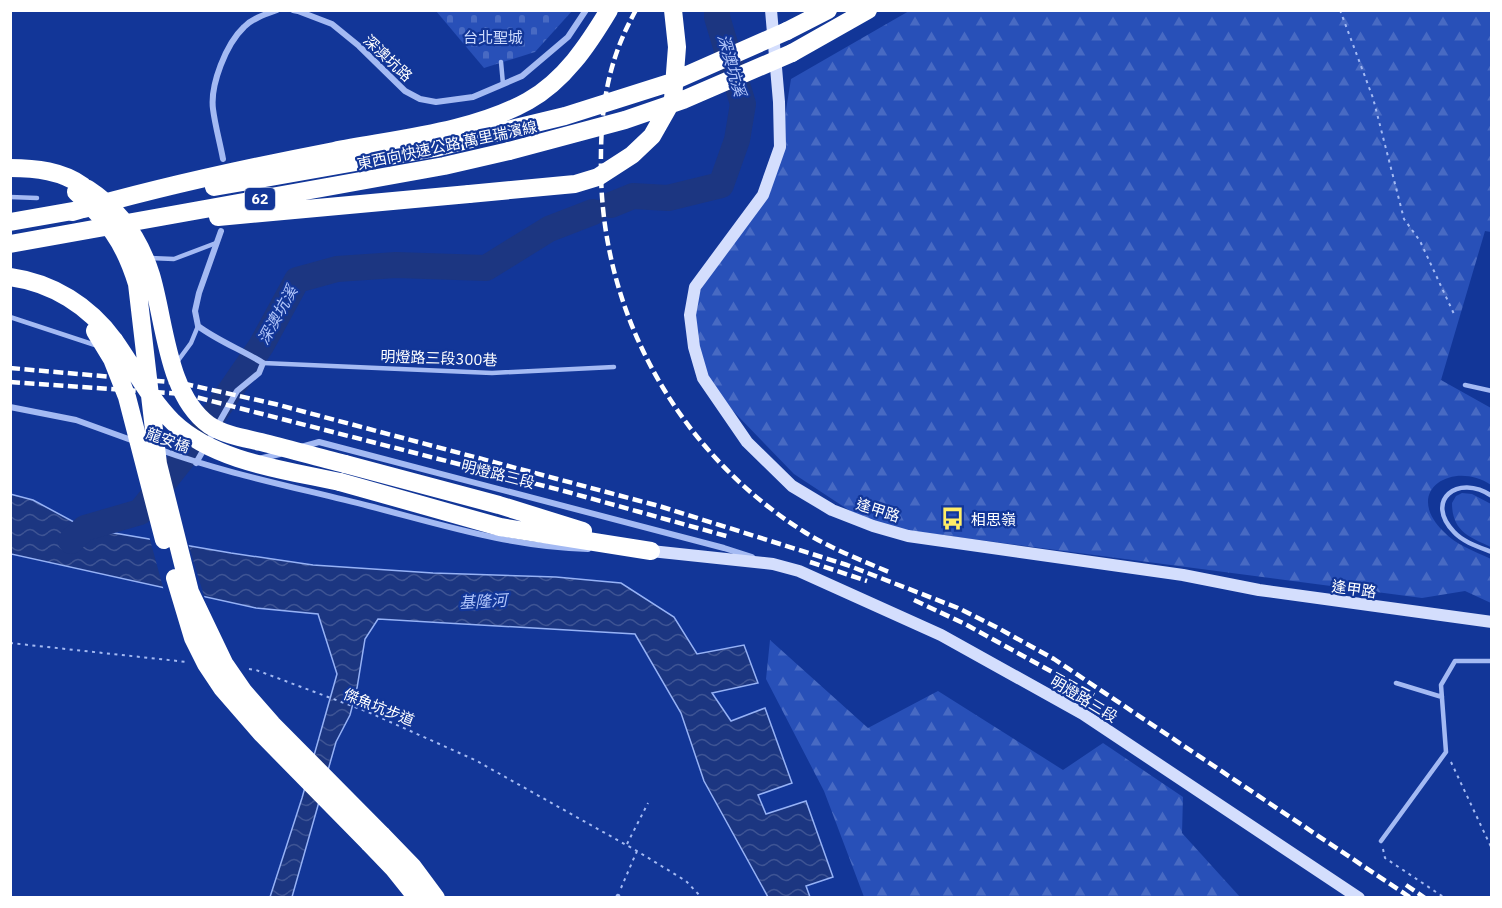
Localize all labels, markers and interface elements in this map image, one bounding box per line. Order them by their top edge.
park label: 台北聖城 [463,28,523,47]
street label: 深澳坑路 [360,31,416,85]
water label: 深澳坑溪 [714,31,751,100]
street label: 東西向快速公路 萬里瑞濱線 [355,117,539,173]
road number: 62 [245,188,275,210]
water label: 深澳坑溪 [253,280,302,348]
street label: 明燈路三段300巷 [380,346,498,370]
street label: 龍安橋 [144,423,192,457]
street label: 明燈路三段 [459,456,537,492]
street label: 逢甲路 [854,494,902,526]
bus stop icon: 相思嶺 [940,506,966,532]
place label: 相思嶺 [971,510,1016,529]
street label: 逢甲路 [1330,576,1378,602]
water label: 基隆河 [459,590,510,612]
street label: 明燈路三段 [1047,672,1121,726]
street label: 傑魚坑步道 [341,684,417,730]

